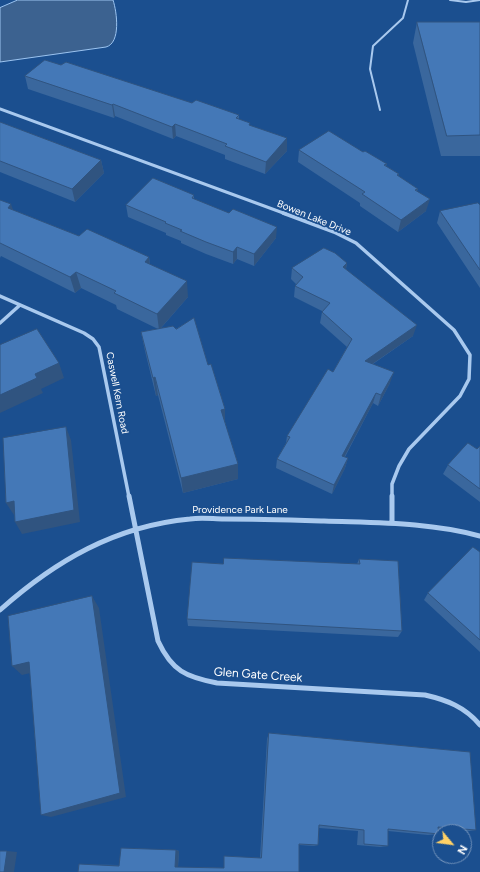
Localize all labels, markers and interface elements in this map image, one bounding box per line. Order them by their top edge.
street label: Bowen Lake Drive [275,198,353,238]
street label: Caswell Kern Road [103,351,131,435]
street label: Providence Park Lane [192,504,288,516]
street label: Glen Gate Creek [213,665,303,685]
north arrow [432,824,472,864]
text: N [454,843,470,856]

